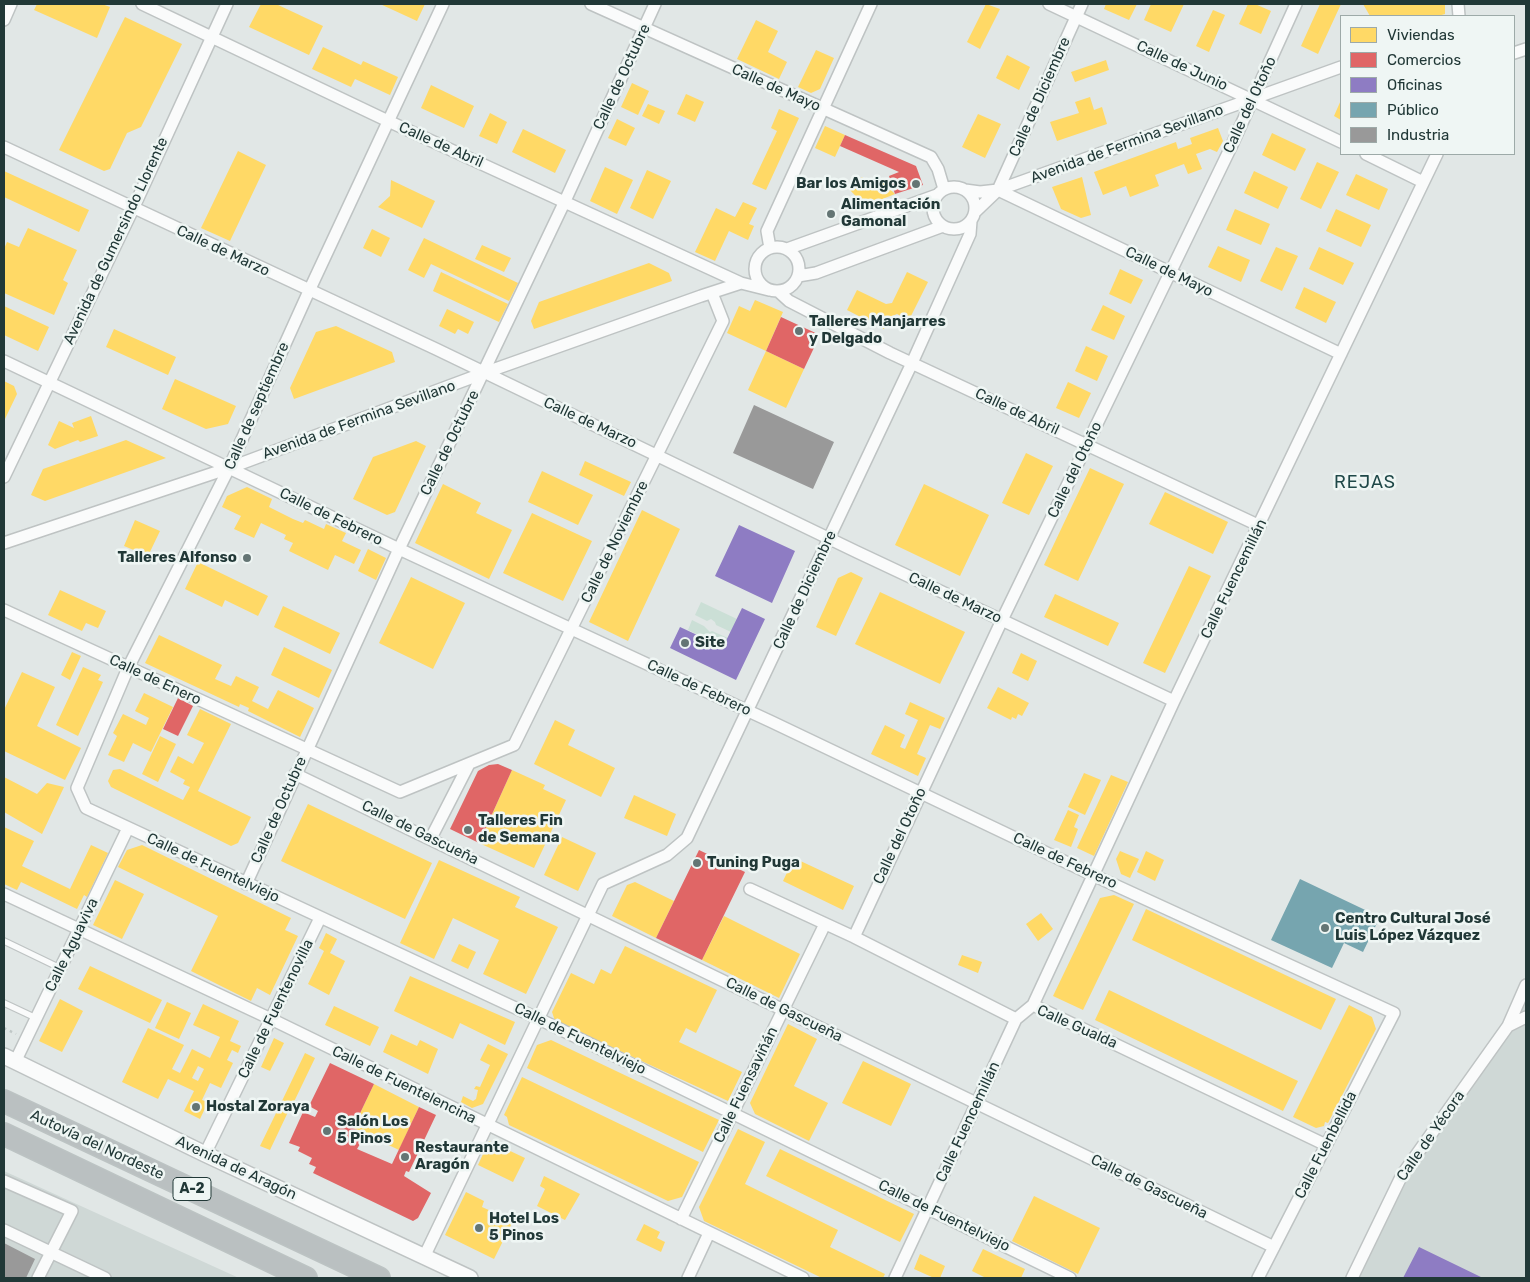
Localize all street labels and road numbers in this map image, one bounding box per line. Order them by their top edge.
street label: Calle de Octubre [590,21,654,133]
street label: Calle de Diciembre [1006,34,1074,160]
street label: Calle de Junio [1134,37,1230,95]
street label: Calle del Otoño [1220,54,1280,156]
street label: Calle de Mayo [729,60,823,116]
street label: Avenida de Fermina Sevillano [1028,101,1226,187]
street label: Calle de Abril [396,118,486,172]
street label: Avenida de Gumersindo Llorente [60,134,172,348]
street label: Calle de Marzo [174,222,272,280]
street label: Calle de Mayo [1122,243,1216,301]
street label: Calle de septiembre [221,339,293,473]
street label: Avenida de Fermina Sevillano [260,377,458,463]
street label: Calle de Abril [972,385,1062,439]
street label: Calle de Octubre [417,387,483,499]
street label: Calle de Marzo [541,394,639,452]
street label: Calle del Otoño [1044,419,1106,521]
street label: Calle de Noviembre [578,478,652,606]
street label: Calle de Febrero [276,484,386,550]
street label: Calle Fuencemillán [1197,516,1271,642]
street label: Calle de Diciembre [770,528,840,652]
street label: Calle de Marzo [906,569,1004,627]
street label: Calle de Enero [106,651,204,709]
street label: Calle de Febrero [644,656,754,720]
street label: Calle de Octubre [247,754,311,866]
street label: Calle del Otoño [870,785,930,887]
street label: Calle de Gascueña [359,797,481,869]
street label: Calle de Fuentelviejo [144,829,282,907]
street label: Calle de Febrero [1010,829,1120,893]
street label: Calle Aguaviva [42,895,102,995]
street label: Calle de Fuentenovilla [234,936,318,1082]
street label: Calle de Gascueña [723,974,845,1046]
street label: Calle de Fuentelviejo [511,999,649,1079]
street label: Calle Gualda [1034,1001,1120,1053]
street label: Calle Fuensaviñán [710,1024,782,1146]
street label: Calle de Fuentelencina [329,1042,479,1128]
street label: Calle Fuencemillán [932,1059,1004,1185]
street label: Calle de Yécora [1393,1087,1469,1185]
street label: Calle Fuenbellida [1291,1088,1361,1202]
street label: Autovía del Nordeste [27,1106,167,1184]
street label: Avenida de Aragón [173,1132,299,1204]
street label: Calle de Gascueña [1088,1151,1210,1223]
street label: Calle de Fuentelviejo [875,1176,1013,1256]
road number: A-2 [173,1178,211,1200]

